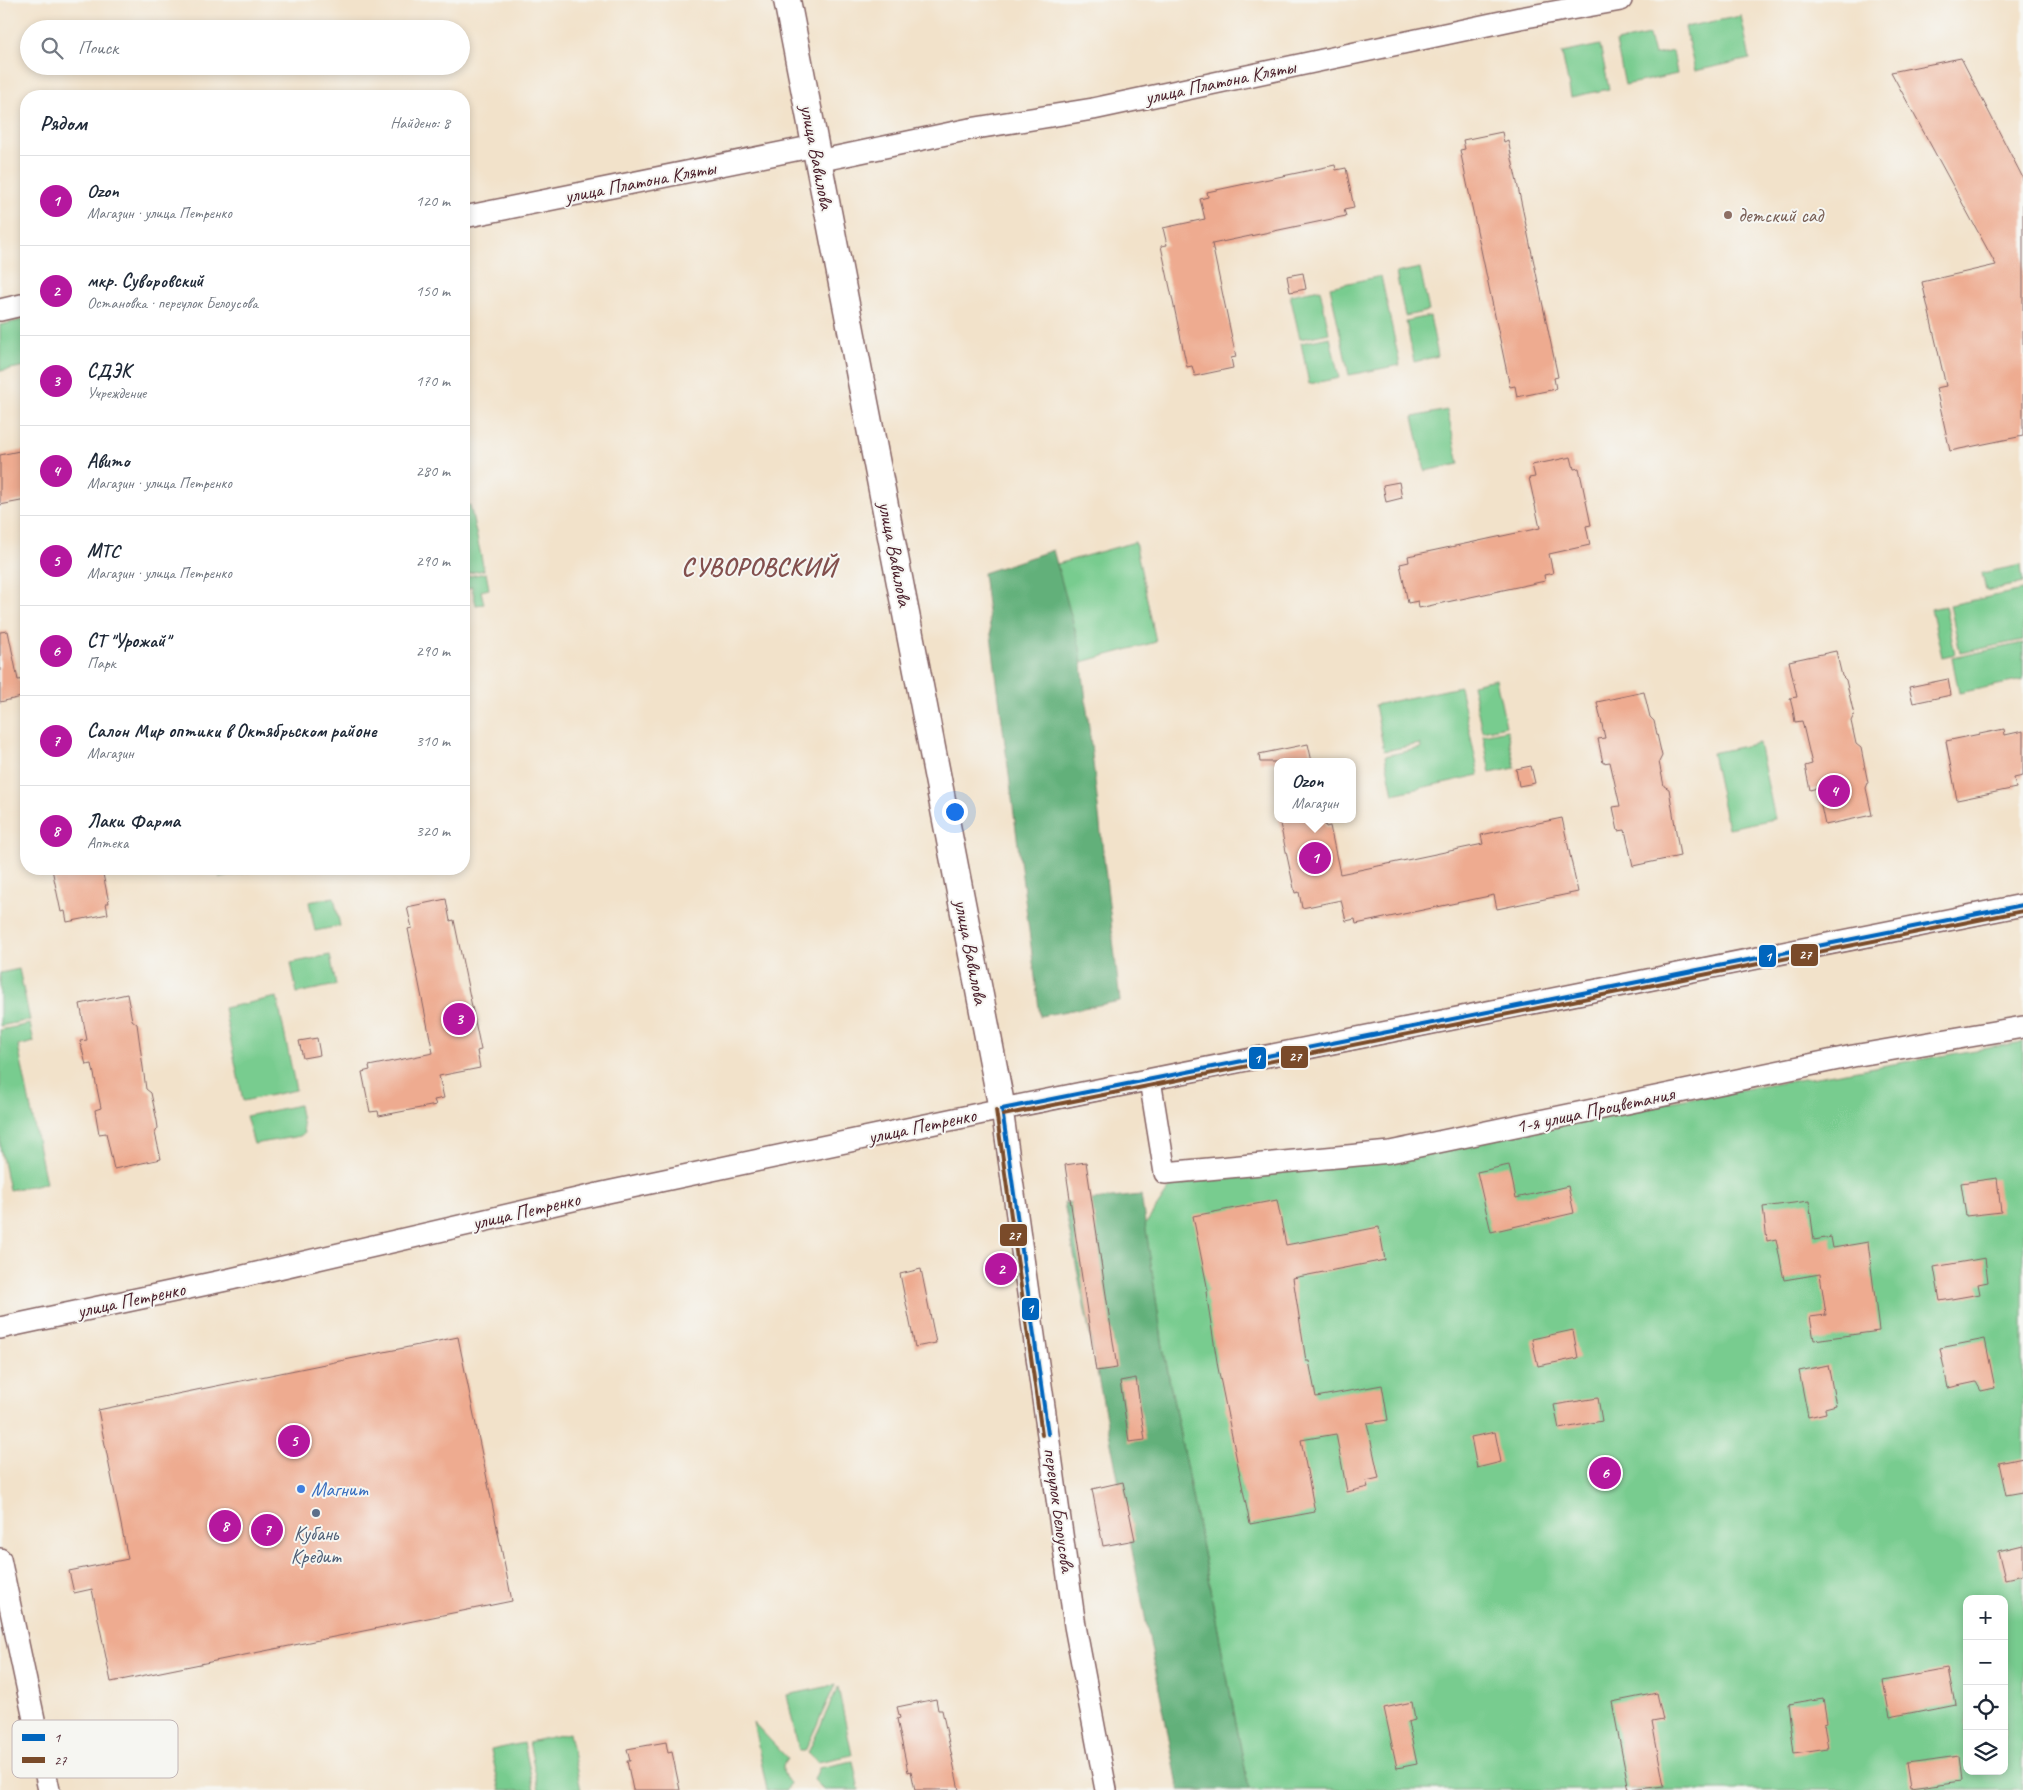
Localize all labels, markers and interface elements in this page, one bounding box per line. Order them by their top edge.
search box [20,20,470,75]
icon: search [38,34,66,62]
text: Поиск [78,36,118,60]
street label: улица Платона Кляты [1141,54,1299,110]
street label: улица Вавилова [794,101,840,213]
text: Рядом [40,110,87,136]
text: Найдено: 8 [390,113,450,133]
street label: улица Платона Кляты [561,155,719,209]
text: Ozon [87,179,119,203]
text: 1 [52,191,60,211]
text: 120 m [416,191,450,211]
text: Магазин · улица Петренко [87,203,232,223]
place label: детский сад [1738,203,1825,228]
marker: детский сад [1722,209,1734,221]
text: мкр. Суворовский [87,269,203,293]
text: 2 [52,281,60,301]
text: 150 m [416,281,450,301]
text: Остановка · переулок Белоусова [87,293,258,313]
text: СДЭК [87,359,131,383]
text: 3 [52,371,60,391]
text: 170 m [416,371,450,391]
text: Учреждение [87,383,146,403]
text: Авито [87,449,129,473]
text: 4 [52,461,60,481]
text: 280 m [416,461,450,481]
text: Магазин · улица Петренко [87,473,232,493]
street label: улица Вавилова [872,498,918,610]
text: МТС [87,539,120,563]
text: 5 [53,551,59,571]
text: 290 m [416,551,450,571]
district label: СУВОРОВСКИЙ [681,551,840,583]
text: Магазин · улица Петренко [87,563,232,583]
text: СТ "Урожай" [87,629,170,653]
text: 6 [52,641,60,661]
text: 290 m [416,641,450,661]
text: Парк [87,653,116,673]
text: Салон Мир оптики в Октябрьском районе [87,719,377,743]
text: 7 [52,731,60,751]
text: 310 m [416,731,450,751]
text: Магазин [87,743,134,763]
popup [1274,758,1356,823]
text: Ozon [1292,769,1323,793]
pin: 4 [1818,772,1850,810]
text: Магазин [1292,793,1338,813]
your location [942,799,968,825]
text: Лаки Фарма [87,809,180,833]
text: 8 [52,821,60,841]
text: 320 m [416,821,450,841]
text: Аптека [87,833,128,853]
pin: 1 [1299,839,1331,877]
street label: улица Вавилова [948,896,994,1008]
line badge: 27 [1790,943,1819,967]
line badge: 1 [1758,944,1777,968]
text: 27 [1799,946,1813,963]
text: 1 [1765,948,1773,965]
pin: 3 [443,1000,475,1038]
line badge: 27 [1280,1045,1309,1069]
line badge: 1 [1248,1046,1267,1070]
text: 27 [1289,1048,1303,1065]
text: 1 [1254,1050,1262,1067]
street label: 1-я улица Процветания [1514,1081,1678,1139]
street label: улица Петренко [865,1102,979,1150]
street label: улица Петренко [469,1186,583,1236]
line badge: 27 [999,1223,1028,1247]
text: 27 [1008,1227,1022,1244]
pin: 2 [985,1250,1017,1288]
street label: улица Петренко [74,1276,188,1324]
line badge: 1 [1021,1297,1040,1321]
text: 1 [1027,1300,1035,1317]
pin: 5 [278,1422,310,1460]
street label: переулок Белоусова [1038,1446,1080,1576]
pin: 6 [1589,1454,1621,1492]
place label: Магнит [311,1477,369,1502]
marker: Магнит [295,1483,307,1495]
pin: 8 [209,1507,241,1545]
marker: Кубань Кредит [310,1507,322,1519]
pin: 7 [251,1511,283,1549]
place label: Кубань Кредит [291,1521,342,1569]
map controls [1963,1595,2008,1775]
button: + [1963,1595,2008,1640]
button: − [1963,1640,2008,1685]
button: locate [1963,1685,2008,1730]
legend [12,1720,178,1778]
text: 1 [54,1729,61,1746]
button: layers [1963,1730,2008,1775]
text: 27 [54,1752,67,1769]

